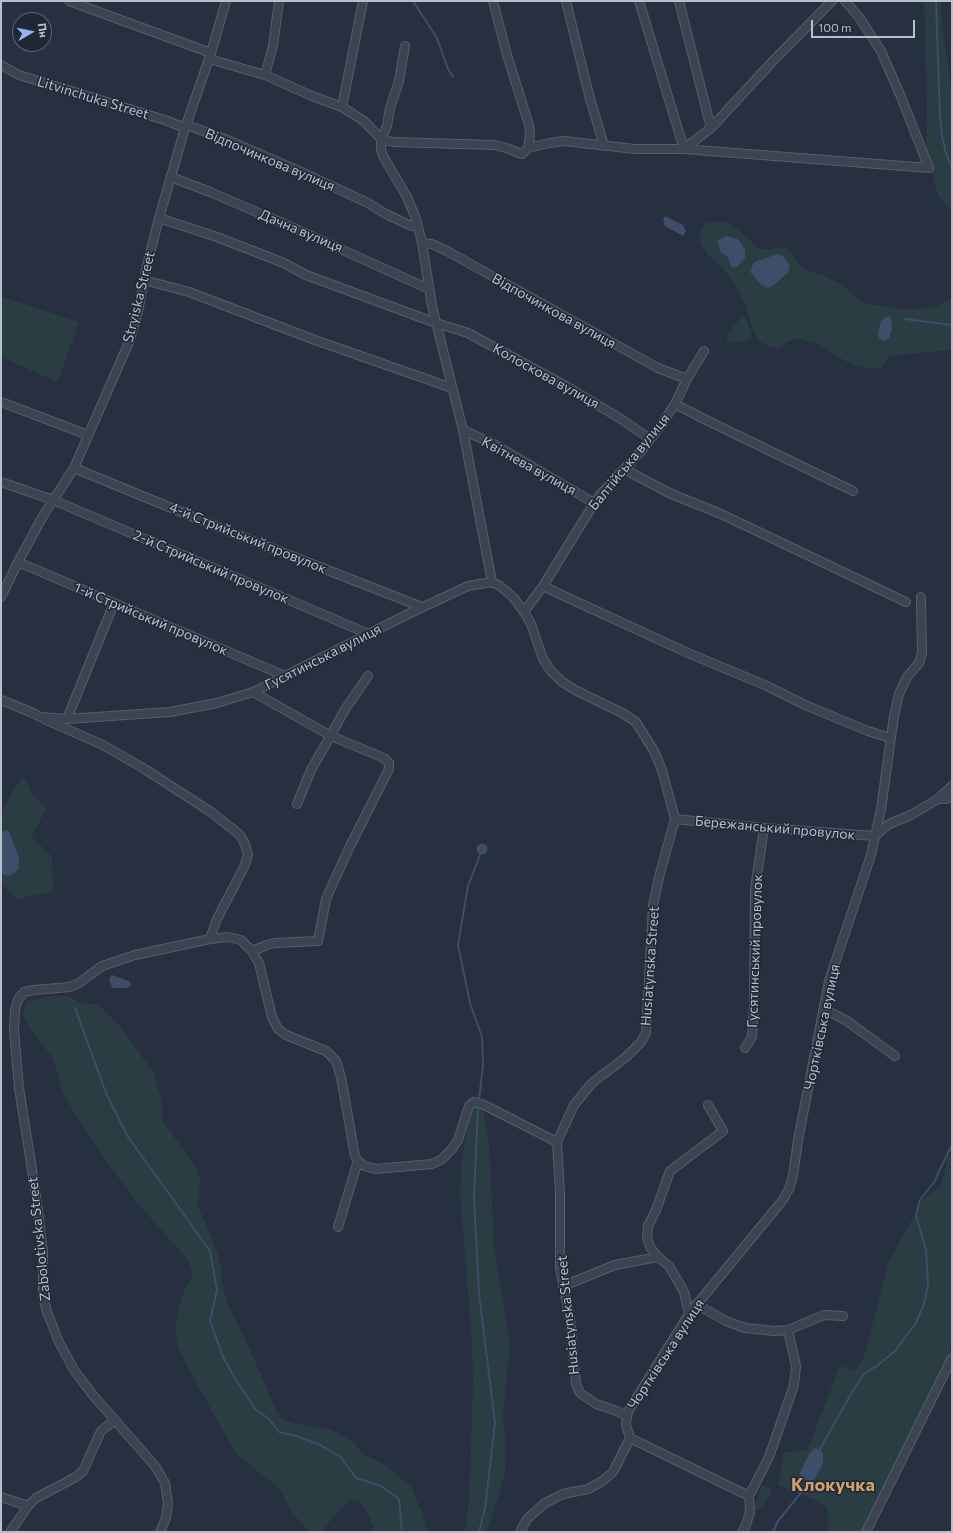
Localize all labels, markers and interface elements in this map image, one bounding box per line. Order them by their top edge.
north arrow [12,12,52,52]
scale bar [813,12,917,38]
text: 100 m [818,20,852,34]
text: Пн [36,22,51,38]
street label: Litvinchuka Street [35,73,151,123]
street label: Відпочинкова вулиця [203,125,337,195]
street label: Дачна вулиця [257,206,345,256]
street label: Stryiska Street [120,249,158,345]
street label: Відпочинкова вулиця [489,270,619,352]
street label: Колоскова вулиця [490,340,602,412]
street label: Балтійська вулиця [585,410,673,514]
street label: Квітнева вулиця [479,433,579,499]
street label: 4-й Стрийський провулок [167,499,329,577]
street label: 2-й Стрийський провулок [131,527,291,607]
street label: 1-й Стрийський провулок [71,579,231,659]
street label: Гусятинська вулиця [262,620,384,694]
street label: Бережанський провулок [694,813,856,843]
street label: Гусятинський провулок [744,874,766,1028]
street label: Husiatynska Street [637,905,663,1027]
street label: Чортківська вулиця [800,962,844,1092]
street label: Zabolotivska Street [24,1176,54,1302]
street label: Husiatynska Street [553,1254,583,1376]
street label: Чортківська вулиця [624,1296,708,1412]
district label: Клокучка [791,1474,875,1496]

